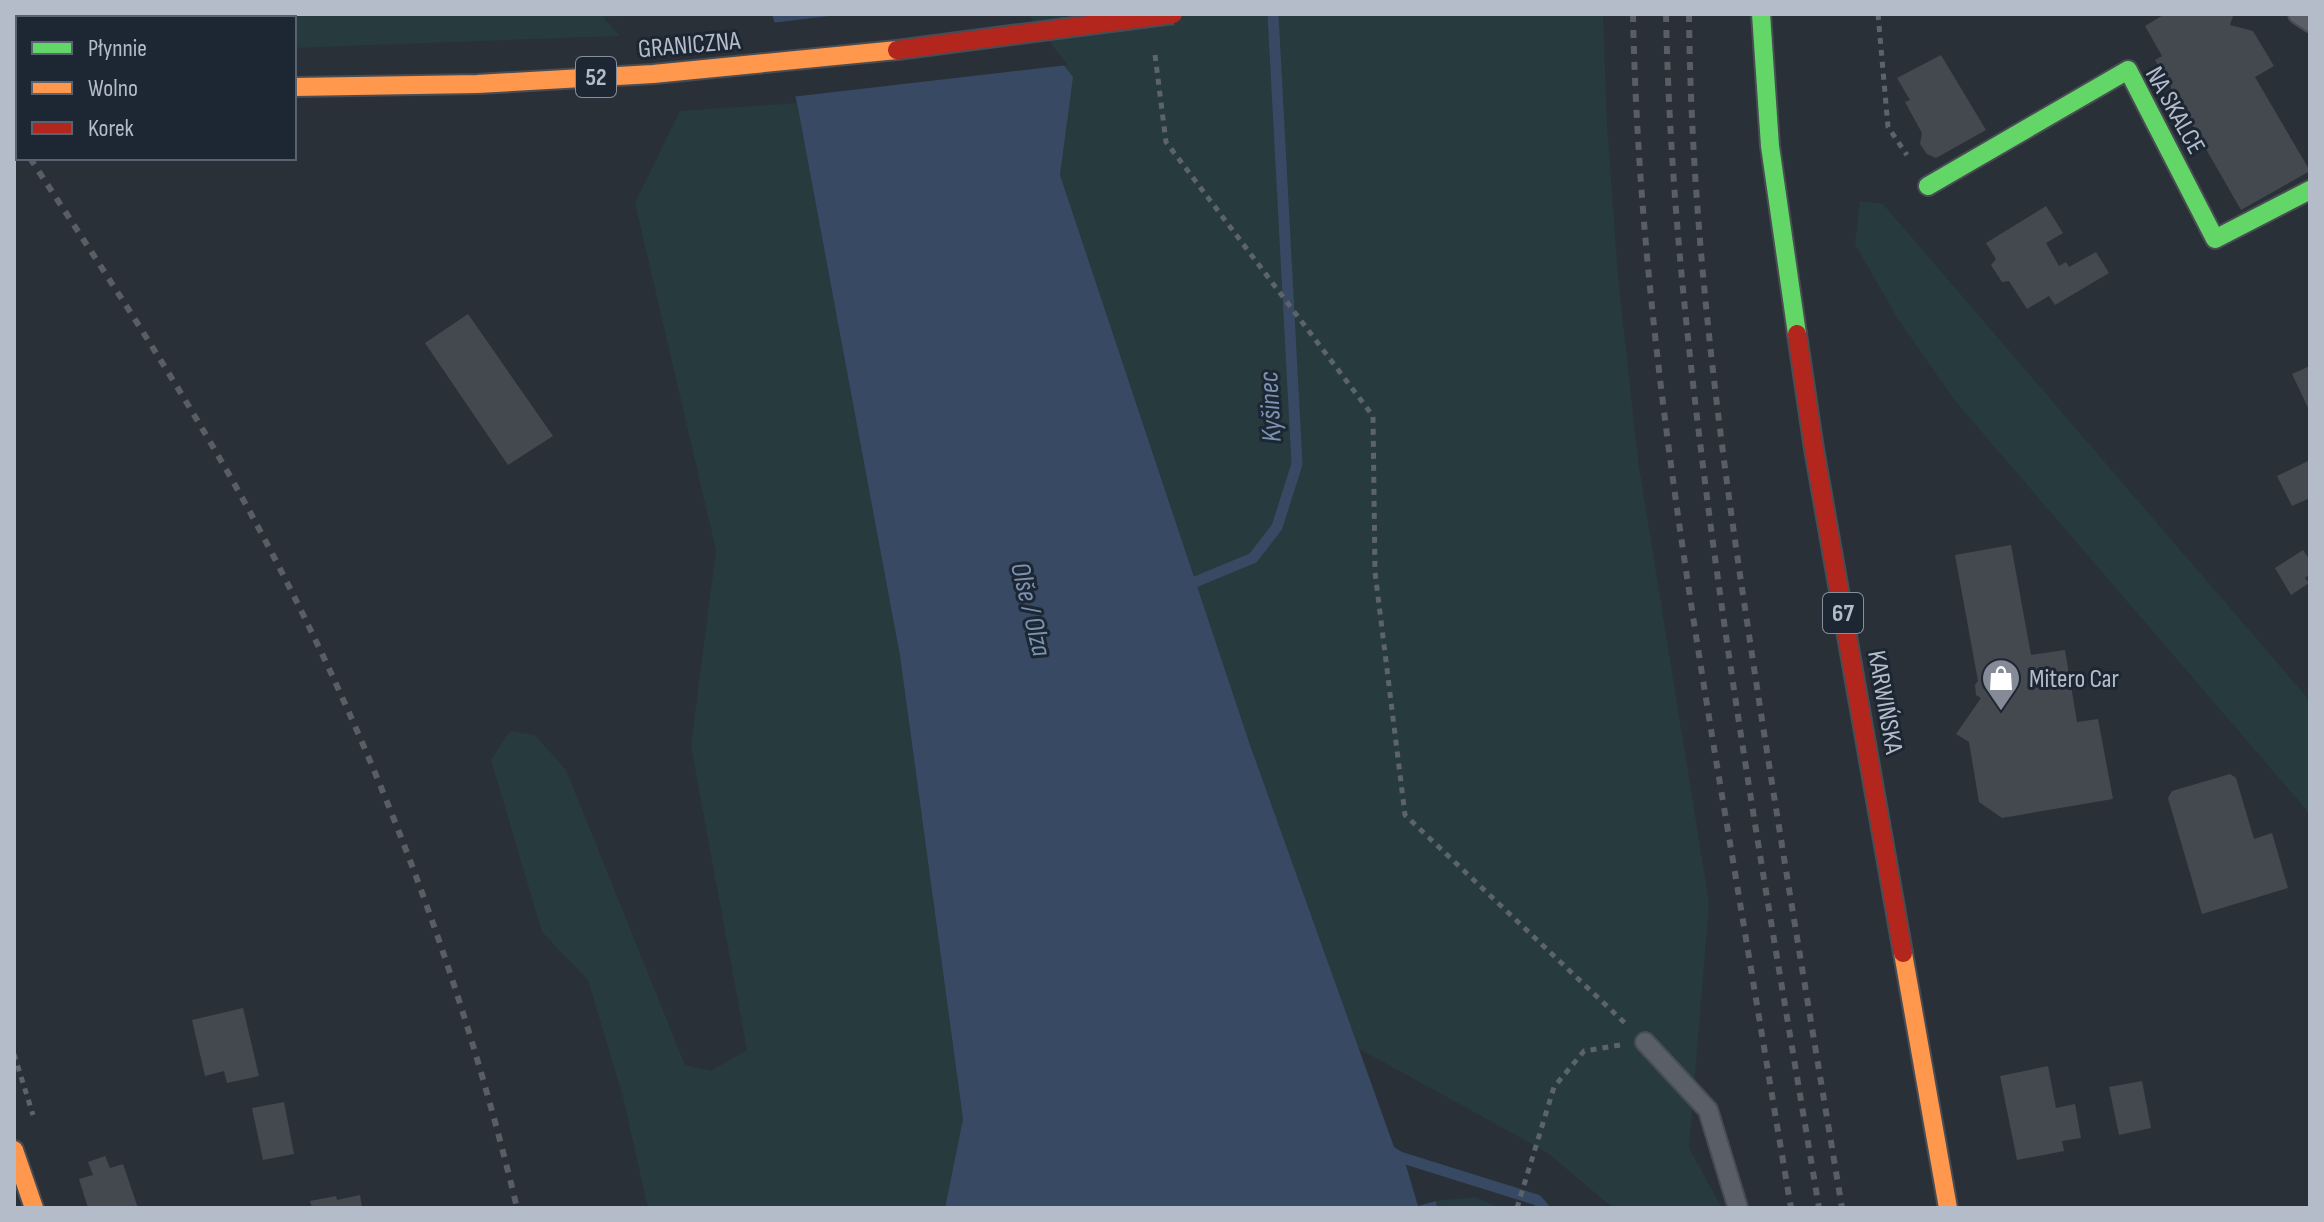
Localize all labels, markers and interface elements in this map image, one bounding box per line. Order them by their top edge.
legend [16,16,296,160]
street label: GRANICZNA [637,26,742,65]
text: Płynnie [88,34,147,63]
road number: 52 [576,57,616,97]
street label: NA SKALCE [2138,62,2211,160]
text: Wolno [88,74,138,103]
text: Korek [88,114,134,143]
water label: Kyšinec [1252,371,1289,443]
water label: Olše / Olza [1003,559,1058,660]
road number: 67 [1823,593,1863,633]
street label: KARWIŃSKA [1860,648,1909,757]
shop icon: Mitero Car [1980,657,2022,712]
place label: Mitero Car [2029,664,2120,695]

